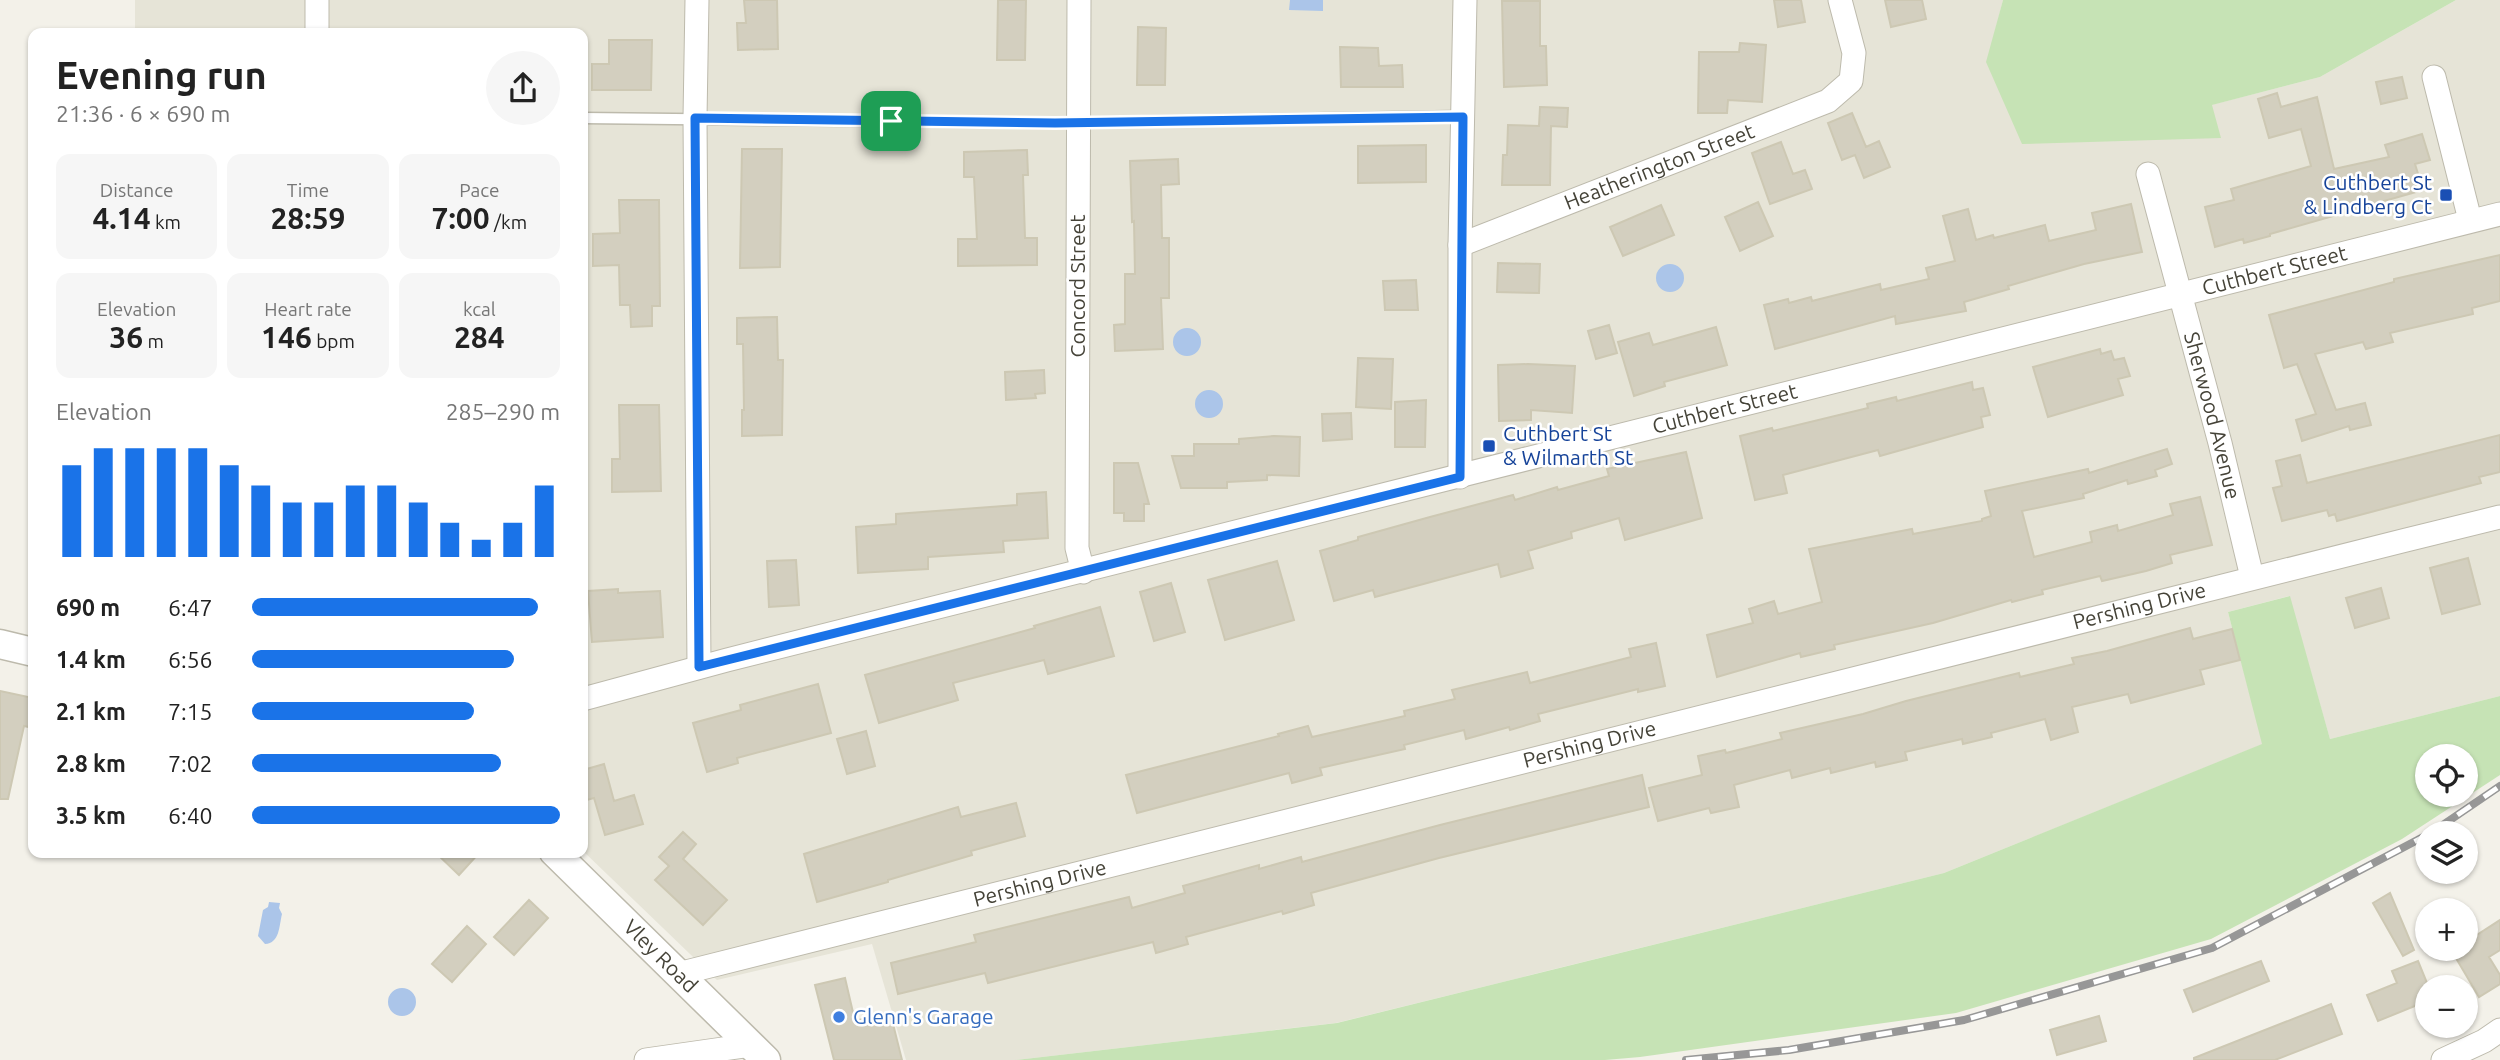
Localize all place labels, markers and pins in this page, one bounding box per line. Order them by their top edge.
pin [861,91,921,151]
place label: Cuthbert St & Lindberg Ct [2304,170,2432,218]
marker: Cuthbert St & Lindberg Ct [2438,187,2454,203]
place label: Cuthbert St & Wilmarth St [1503,421,1633,469]
marker: Cuthbert St & Wilmarth St [1481,438,1497,454]
place label: Glenn's Garage [853,1004,994,1028]
marker: Glenn's Garage [831,1009,847,1025]

